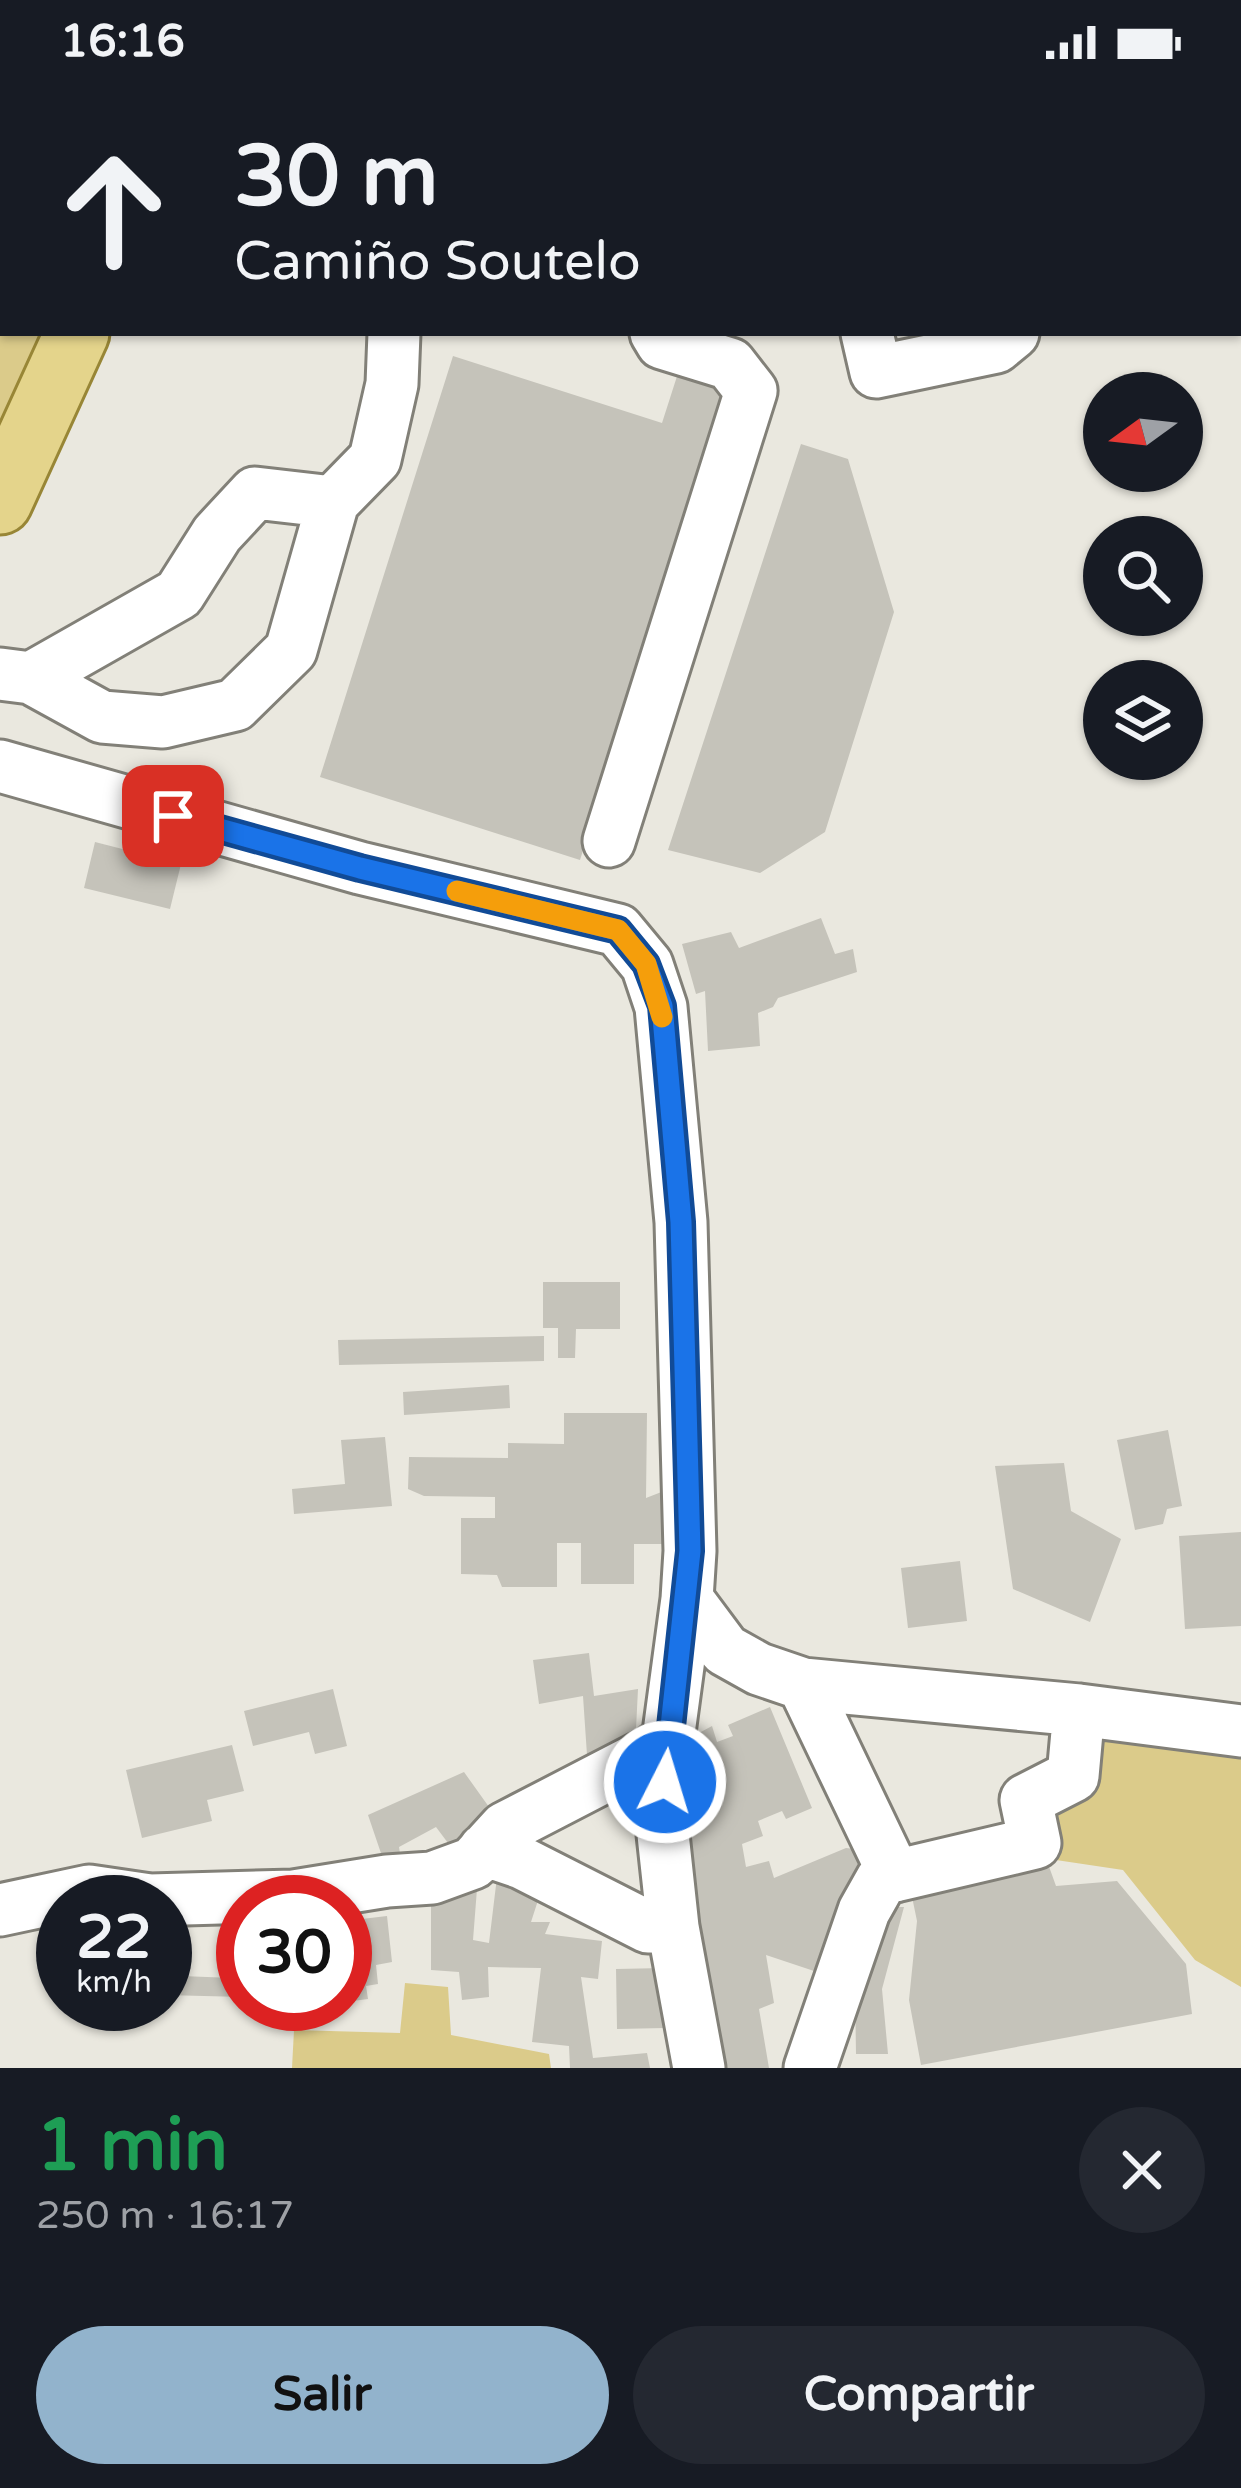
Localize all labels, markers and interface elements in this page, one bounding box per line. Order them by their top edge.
text: 16:16 [60,15,185,69]
text: 30 m [234,127,438,228]
icon: ahead [36,132,192,288]
text: Camiño Soutelo [234,229,641,294]
north arrow [1083,372,1203,492]
map controls [1083,372,1203,780]
button: search [1083,516,1203,636]
button: layers [1083,660,1203,780]
pin [122,765,224,867]
icon: arrive [140,783,206,849]
position arrow [602,1719,728,1845]
speed limit sign: 30 [216,1875,372,2031]
text: 22 [76,1902,152,1974]
text: km/h [76,1964,152,2001]
text: 1 min [36,2103,228,2190]
button: close [1079,2107,1205,2233]
text: 250 m · 16:17 [36,2192,294,2239]
button: Salir [36,2326,609,2464]
button: Compartir [633,2326,1205,2464]

